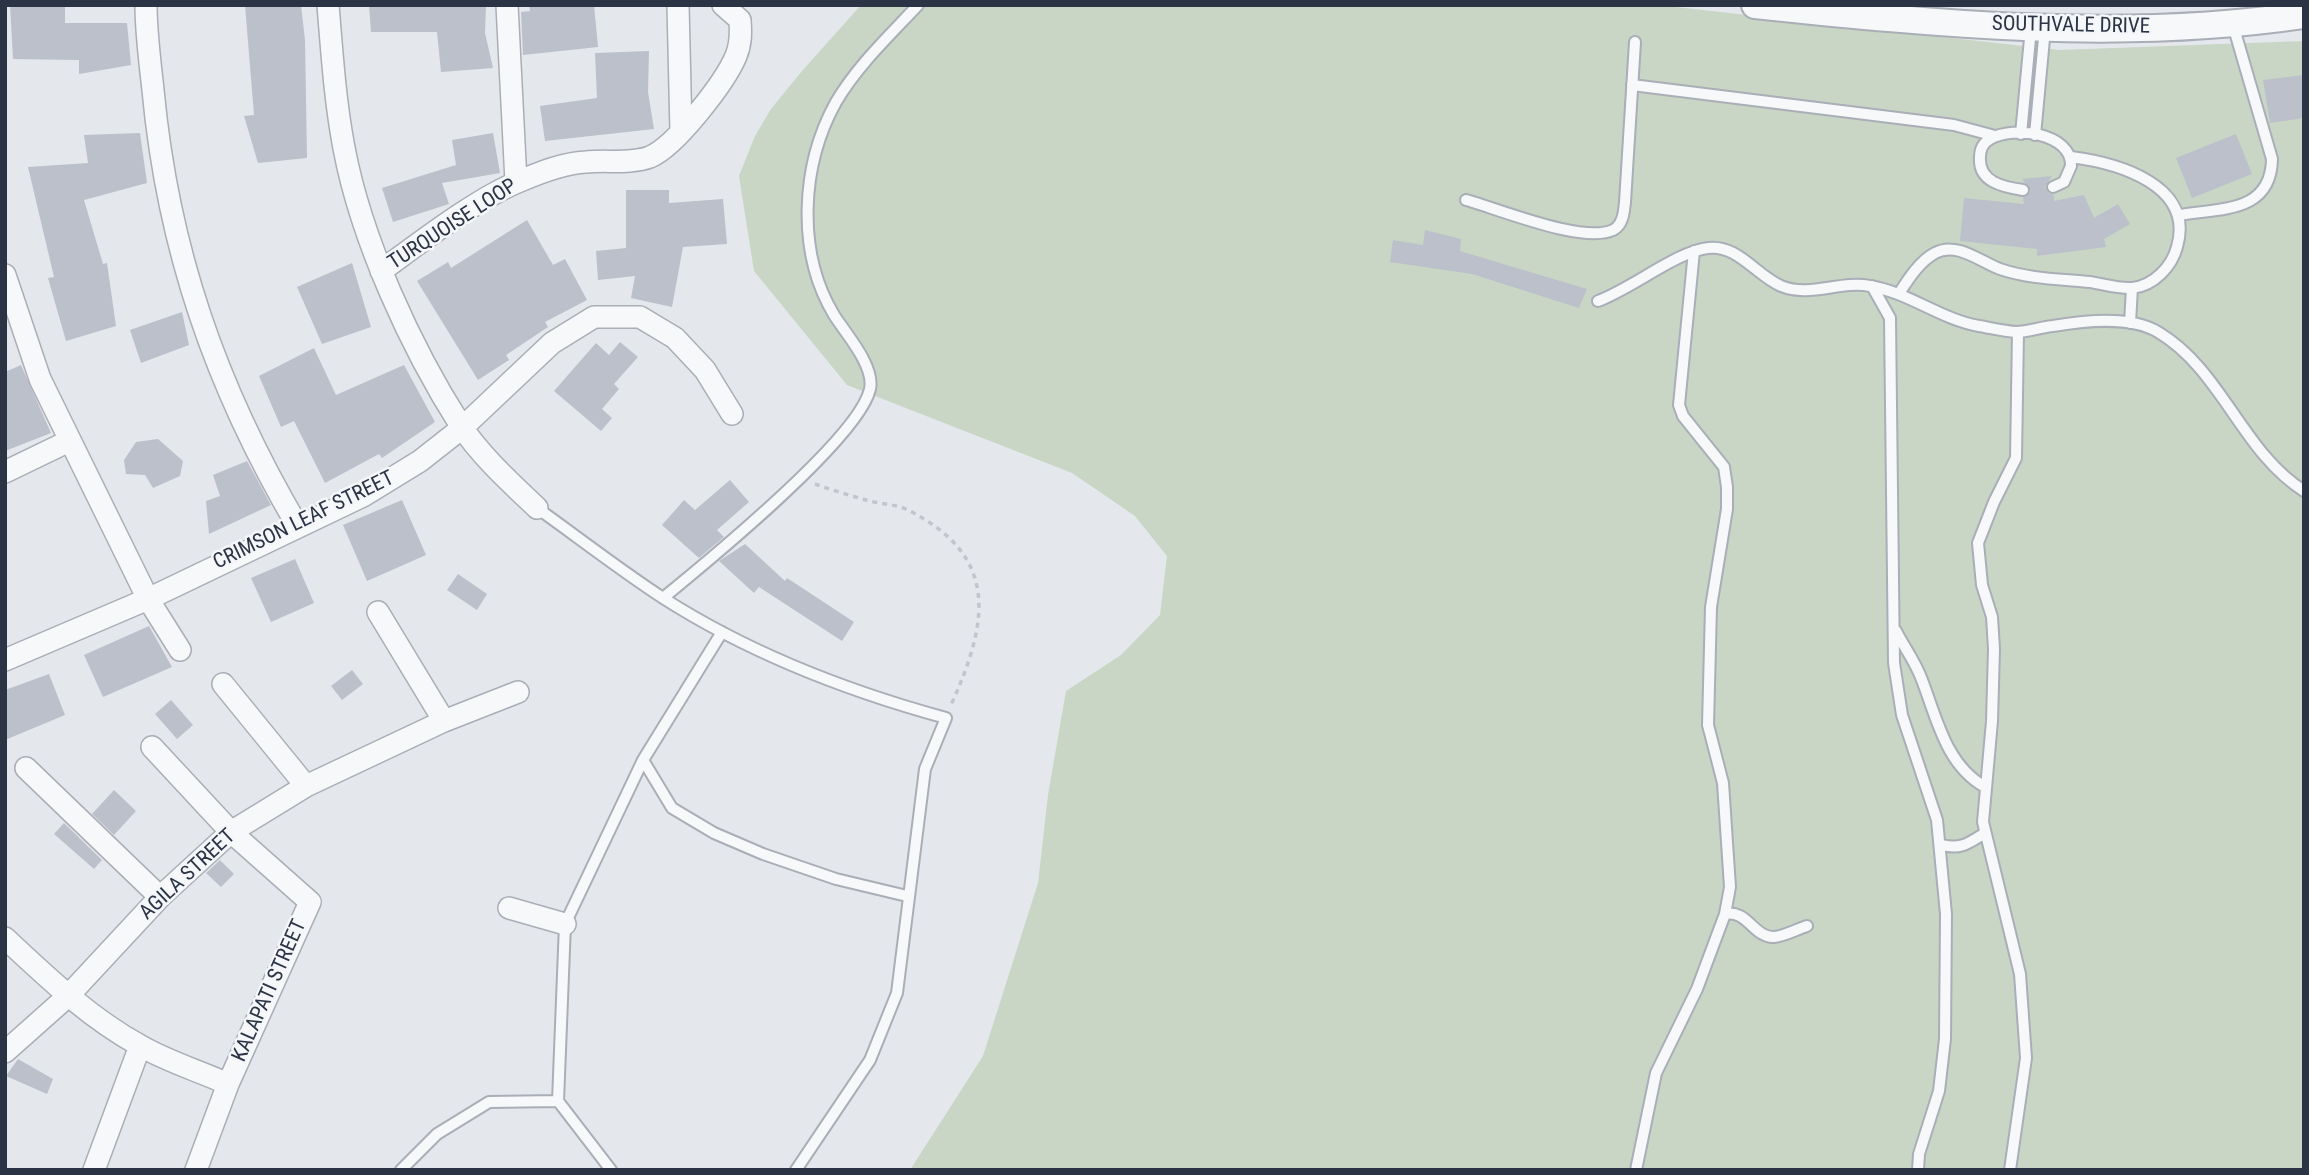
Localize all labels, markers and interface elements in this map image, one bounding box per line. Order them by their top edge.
street label: SOUTHVALE DRIVE [1992,12,2150,40]
street label: TURQUOISE LOOP [384,174,522,276]
street label: CRIMSON LEAF STREET [210,466,398,576]
street label: AGILA STREET [135,824,241,926]
street label: KALAPATI STREET [227,916,313,1066]

